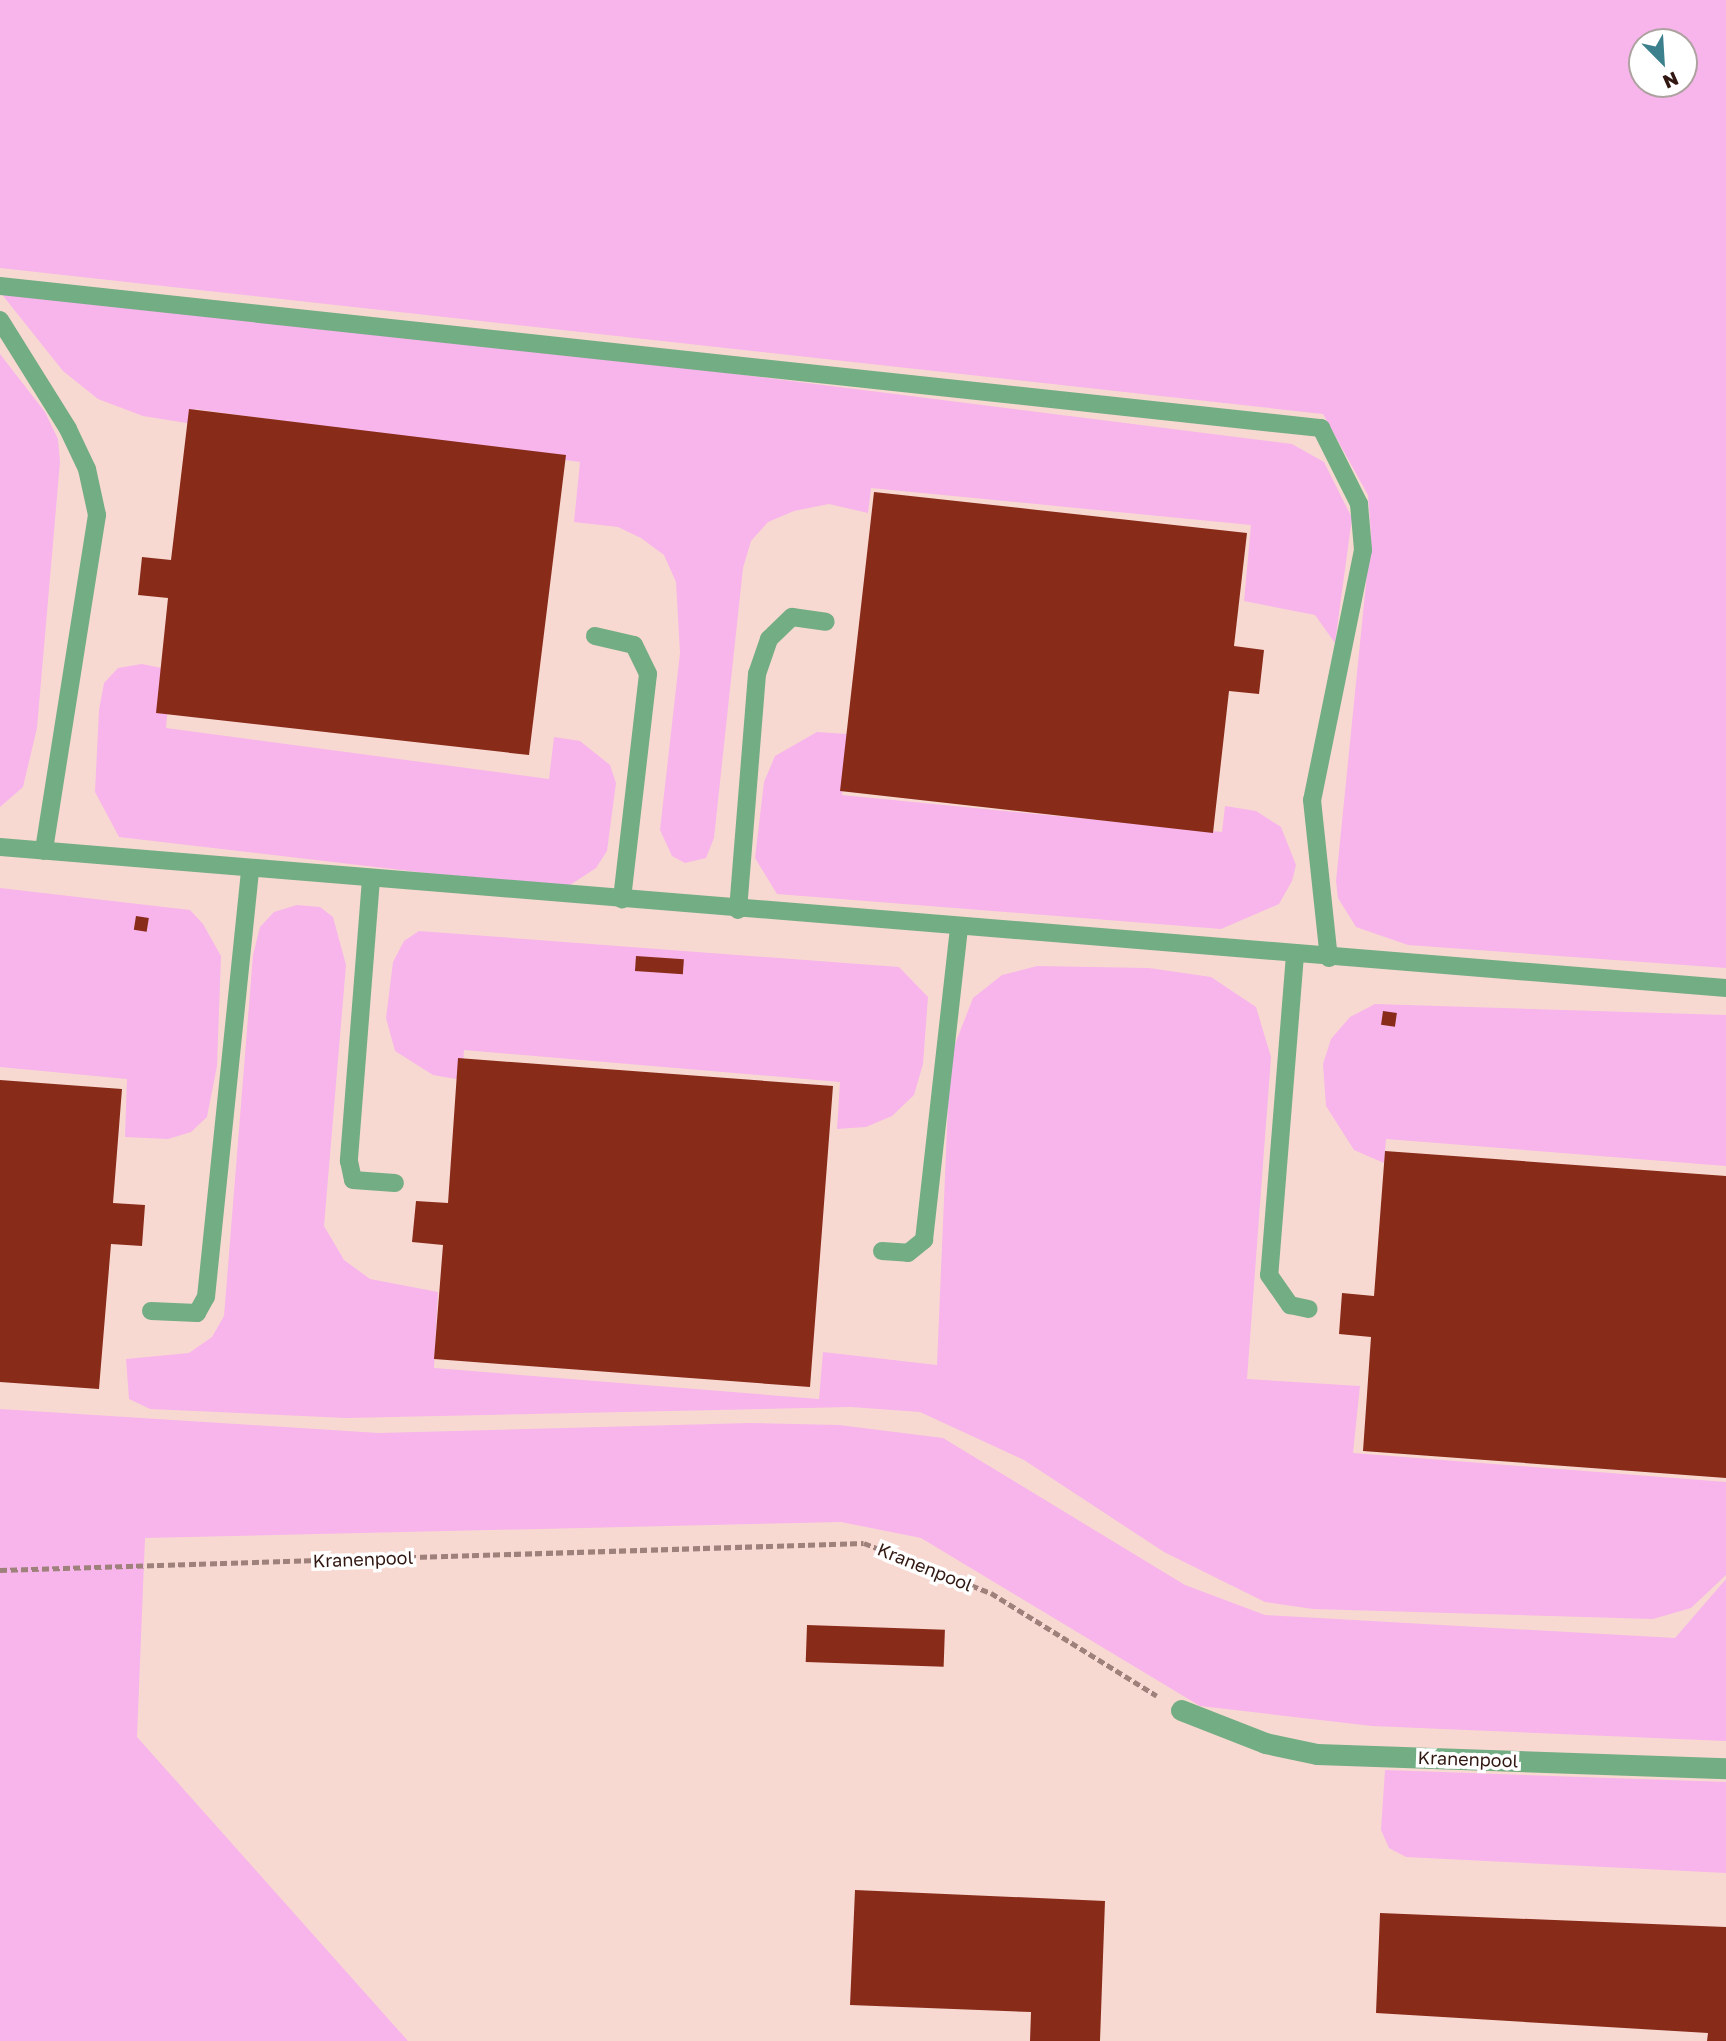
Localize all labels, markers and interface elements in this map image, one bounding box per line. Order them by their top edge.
north arrow [1628,28,1698,98]
text: N [1660,67,1682,94]
street label: Kranenpool [874,1538,976,1596]
street label: Kranenpool [312,1546,414,1572]
street label: Kranenpool [1417,1746,1519,1772]

